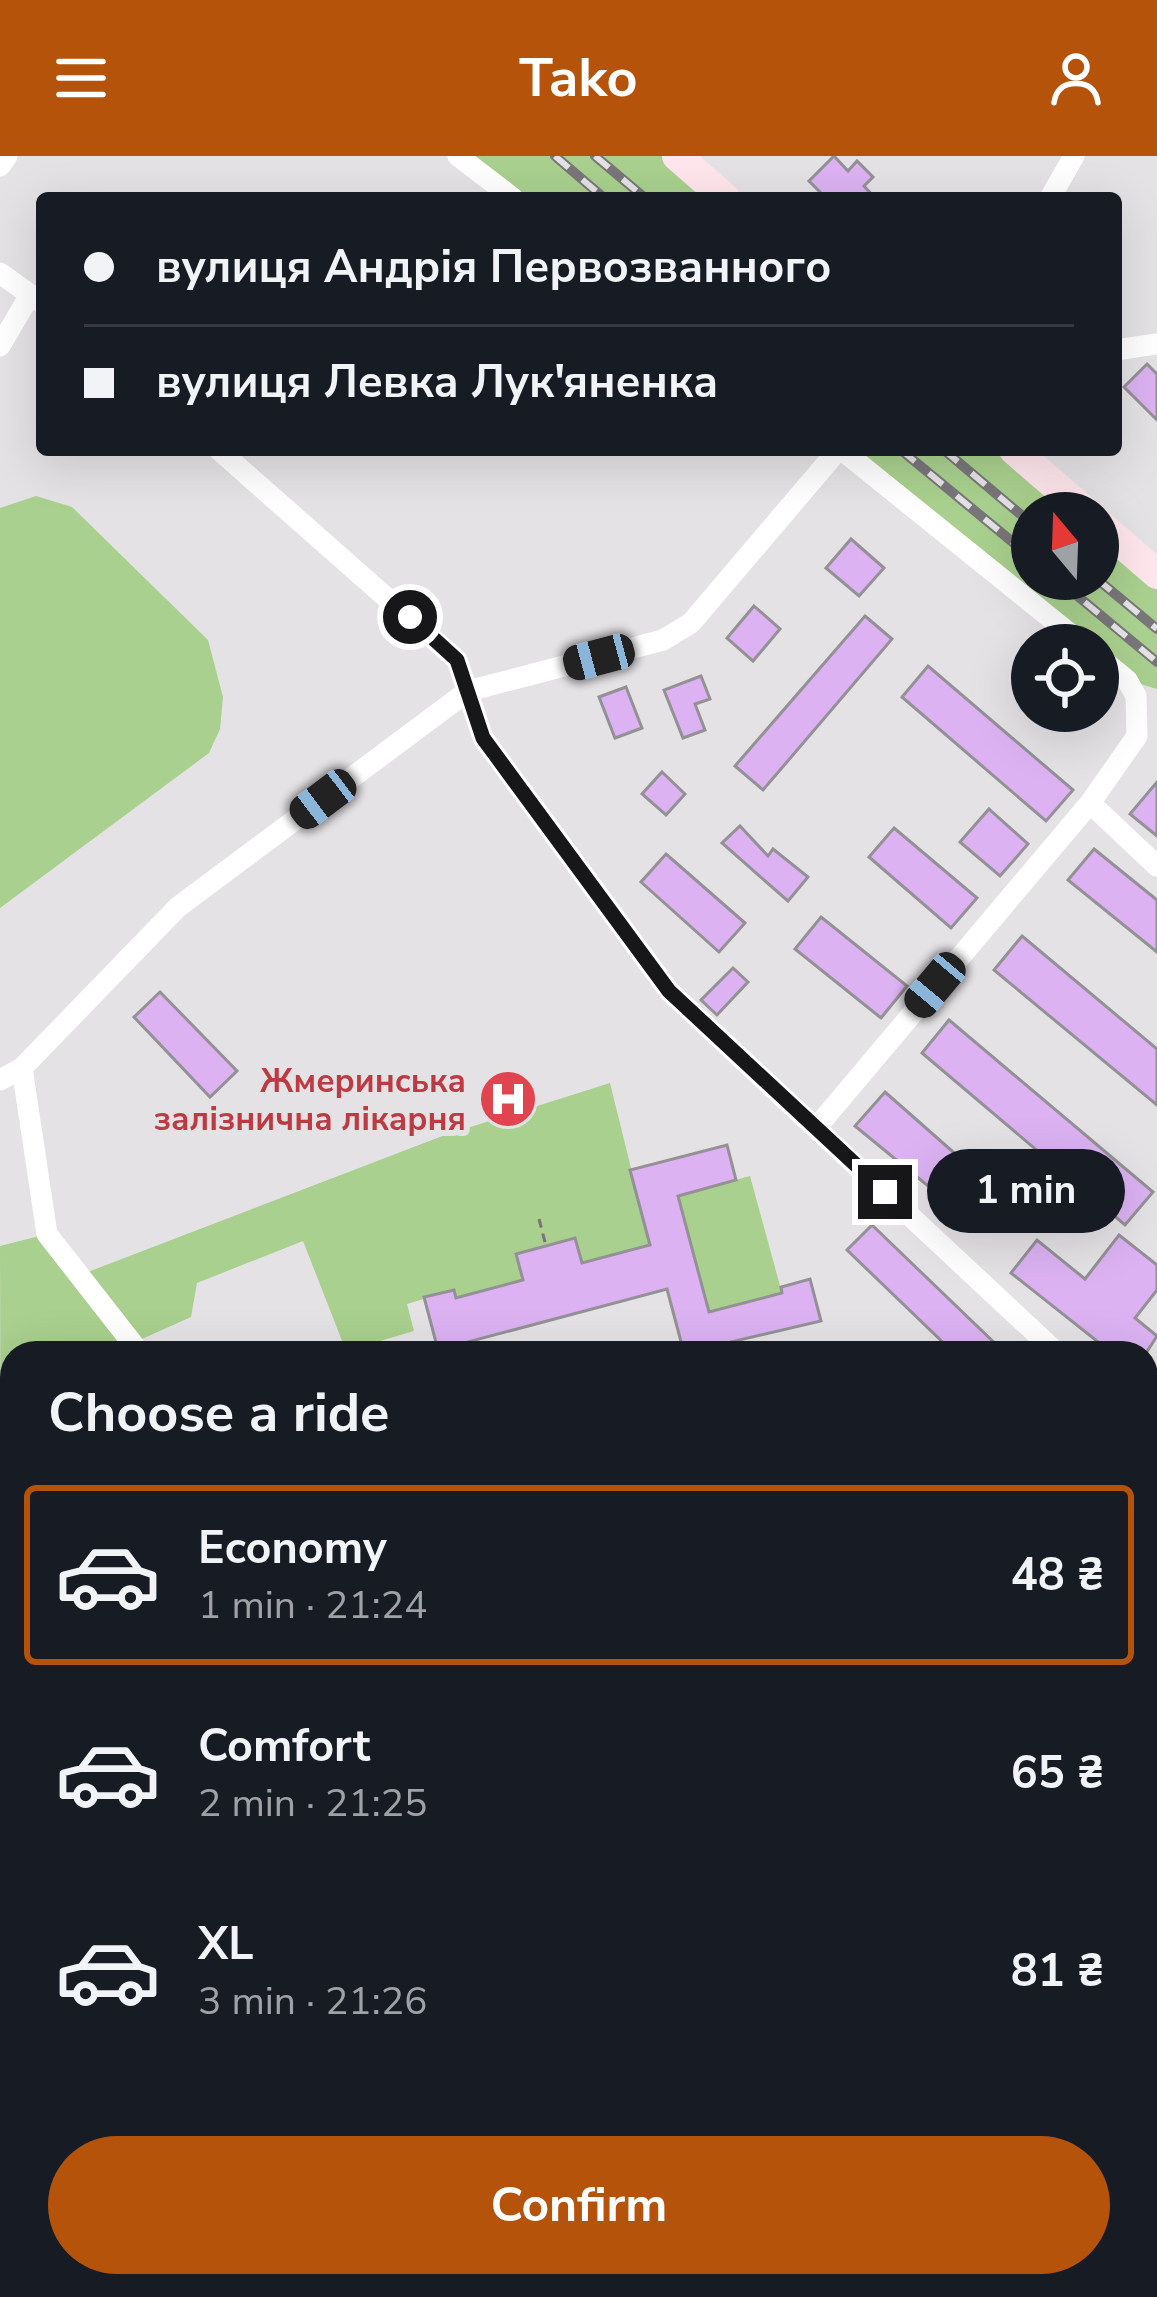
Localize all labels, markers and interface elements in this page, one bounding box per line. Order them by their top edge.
text: Tako [519,41,638,115]
icon: menu [48,45,114,111]
icon: person [1043,45,1109,111]
text: вулиця Андрія Первозванного [156,237,832,298]
text: вулиця Левка Лук'яненка [156,352,718,413]
north arrow [1011,492,1119,600]
map controls [1011,492,1119,732]
route start [383,590,437,644]
button: locate [1011,624,1119,732]
car [560,630,638,684]
car [283,763,363,835]
car [898,946,972,1024]
place label: Жмеринська залізнична лікарня [154,1059,466,1142]
hospital icon: Жмеринська залізнична лікарня [477,1068,539,1130]
callout: 1 min [927,1150,1125,1234]
text: 1 min [976,1164,1076,1217]
route end [858,1165,912,1219]
text: Choose a ride [48,1376,389,1450]
text: Economy [198,1518,387,1579]
icon: car [54,1521,162,1629]
text: 48 ₴ [1011,1545,1104,1606]
text: 1 min · 21:24 [198,1579,427,1632]
text: Comfort [198,1716,370,1777]
icon: car [54,1719,162,1827]
text: 65 ₴ [1011,1743,1104,1804]
text: 2 min · 21:25 [198,1777,427,1830]
text: XL [198,1914,254,1975]
icon: car [54,1917,162,2025]
text: 81 ₴ [1011,1941,1104,2002]
text: 3 min · 21:26 [198,1975,427,2028]
button: Confirm [48,2136,1110,2274]

